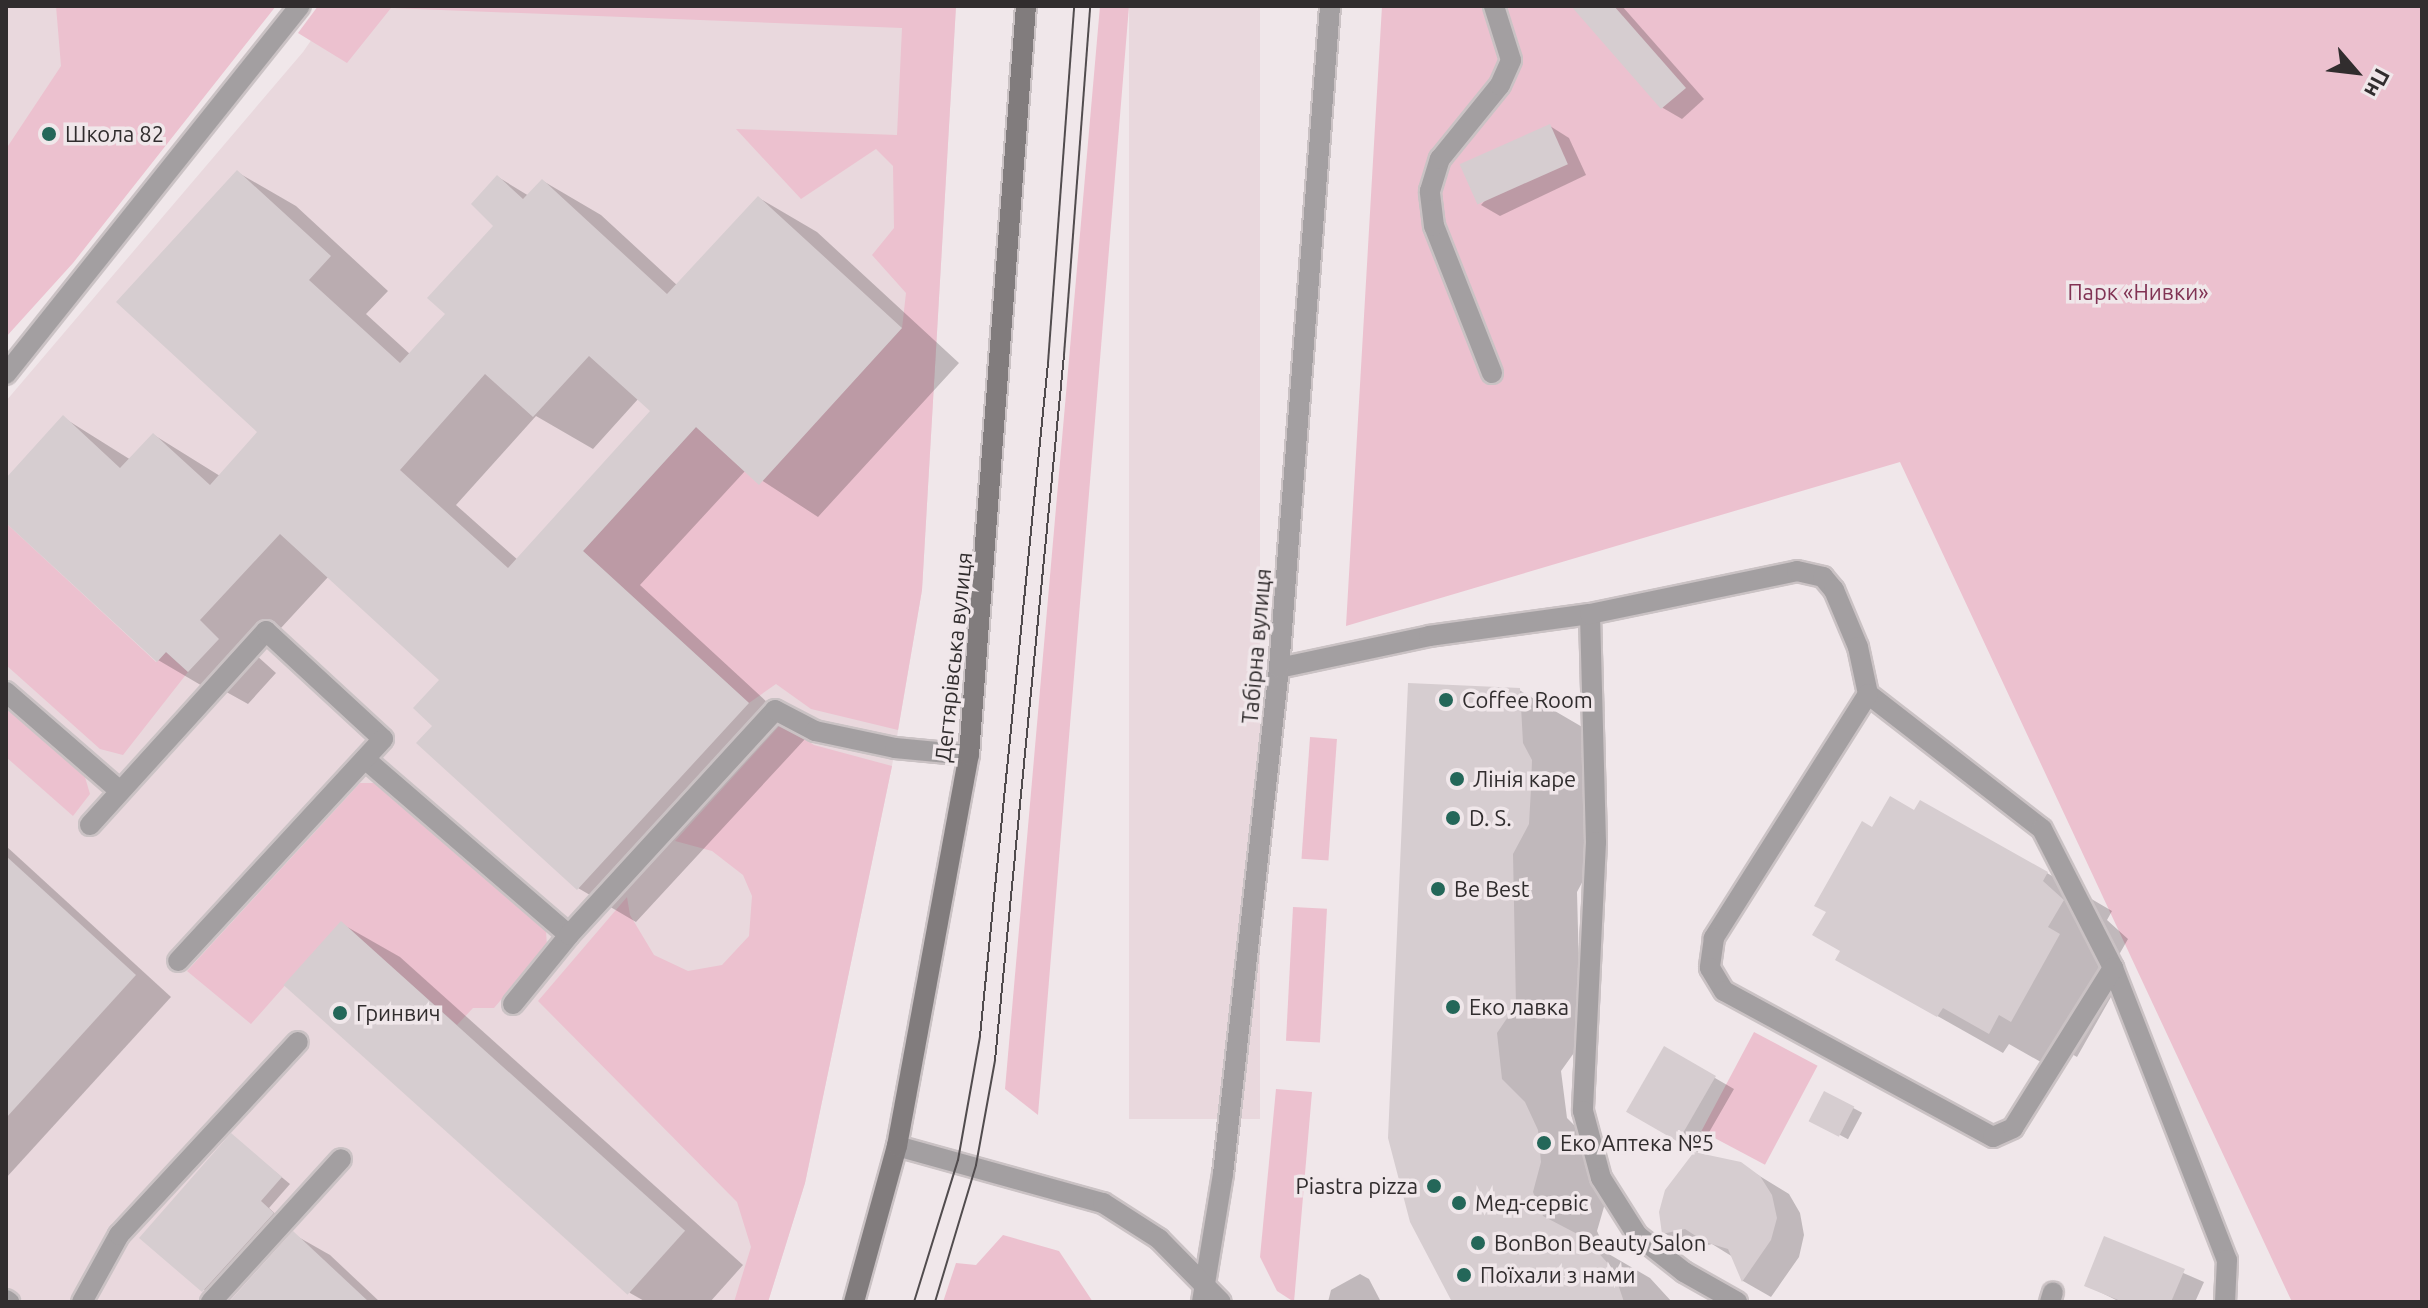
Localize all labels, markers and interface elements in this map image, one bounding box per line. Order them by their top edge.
north arrow [2316,32,2396,112]
text: Пн [2360,65,2395,102]
place label: Школа 82 [65,121,164,147]
marker: Школа 82 [40,125,58,143]
park label: Парк «Нивки» [2067,279,2209,305]
street label: Дегтярівська вулиця [929,551,977,763]
street label: Табірна вулиця [1236,567,1276,725]
place label: Coffee Room [1462,687,1593,713]
marker: Coffee Room [1437,691,1455,709]
place label: Лінія каре [1473,766,1576,792]
marker: Лінія каре [1448,770,1466,788]
place label: D. S. [1469,805,1512,831]
marker: D. S. [1444,809,1462,827]
place label: Be Best [1454,876,1529,902]
marker: Be Best [1429,880,1447,898]
place label: Еко лавка [1469,994,1569,1020]
marker: Еко лавка [1444,998,1462,1016]
place label: Гринвич [356,1000,441,1026]
marker: Гринвич [331,1004,349,1022]
place label: Еко Аптека №5 [1560,1130,1714,1156]
marker: Еко Аптека №5 [1535,1134,1553,1152]
place label: Piastra pizza [1296,1173,1418,1199]
marker: Piastra pizza [1425,1177,1443,1195]
place label: Мед-сервіс [1475,1190,1589,1216]
marker: Мед-сервіс [1450,1194,1468,1212]
place label: BonBon Beauty Salon [1494,1230,1706,1256]
marker: BonBon Beauty Salon [1469,1234,1487,1252]
place label: Поїхали з нами [1480,1262,1635,1288]
marker: Поїхали з нами [1455,1266,1473,1284]

